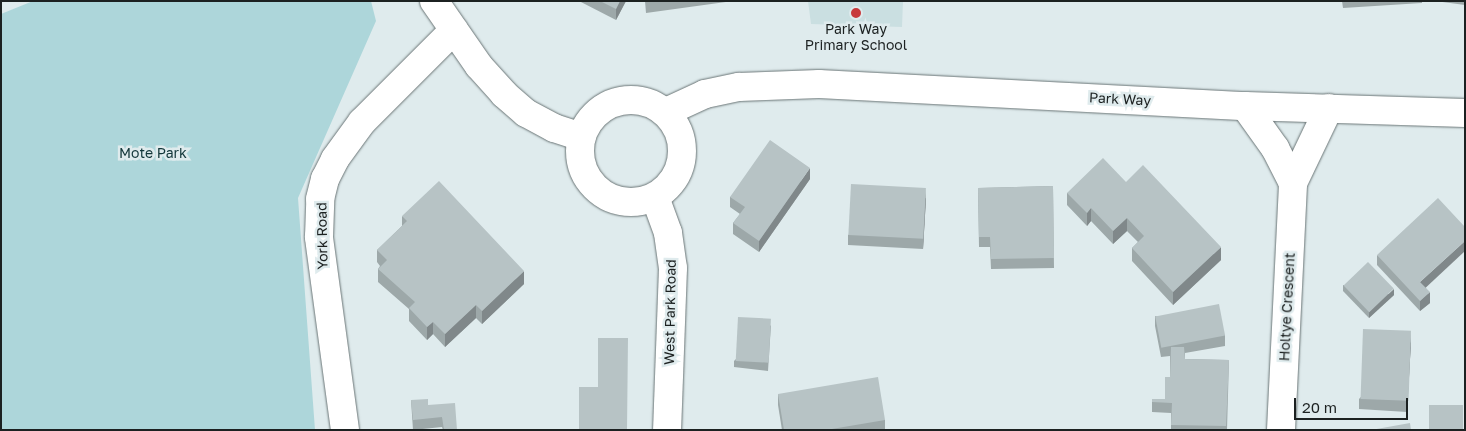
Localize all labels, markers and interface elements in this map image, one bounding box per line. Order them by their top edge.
marker: Park Way Primary School [850,7,862,19]
place label: Park Way Primary School [805,21,907,54]
street label: Park Way [1089,89,1151,109]
park label: Mote Park [119,145,187,161]
street label: York Road [313,202,331,270]
street label: Holtye Crescent [1276,252,1298,362]
street label: West Park Road [661,259,679,365]
scale bar [1296,388,1410,420]
text: 20 m [1302,398,1337,416]

